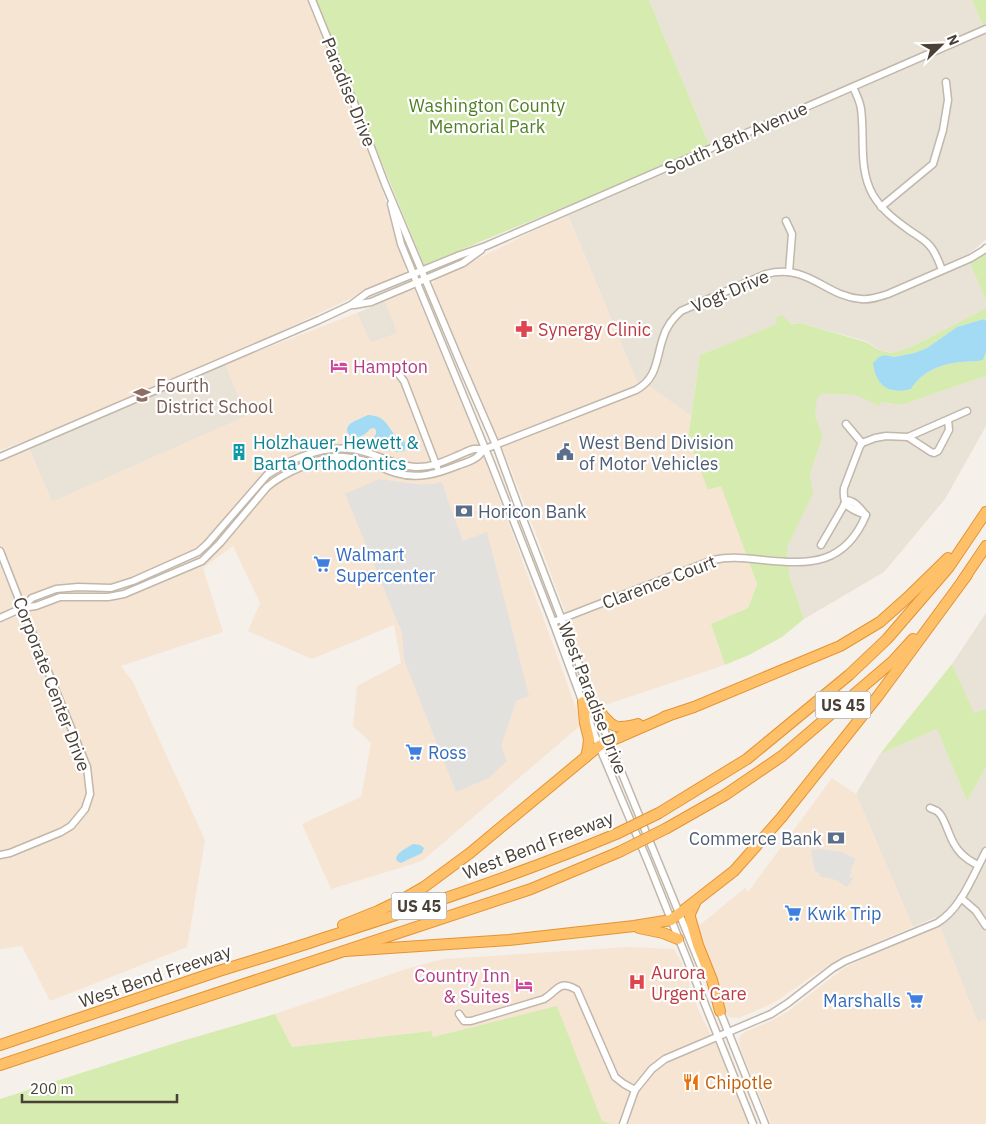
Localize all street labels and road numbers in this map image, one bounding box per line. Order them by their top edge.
street label: Paradise Drive [317,34,381,150]
street label: South 18th Avenue [661,96,811,180]
street label: Vogt Drive [688,264,772,318]
street label: Clarence Court [599,550,719,614]
street label: Corporate Center Drive [8,594,96,775]
street label: West Paradise Drive [553,619,633,777]
road number: US 45 [816,692,870,718]
street label: West Bend Freeway [459,806,617,884]
road number: US 45 [392,892,446,919]
street label: West Bend Freeway [76,939,234,1013]

